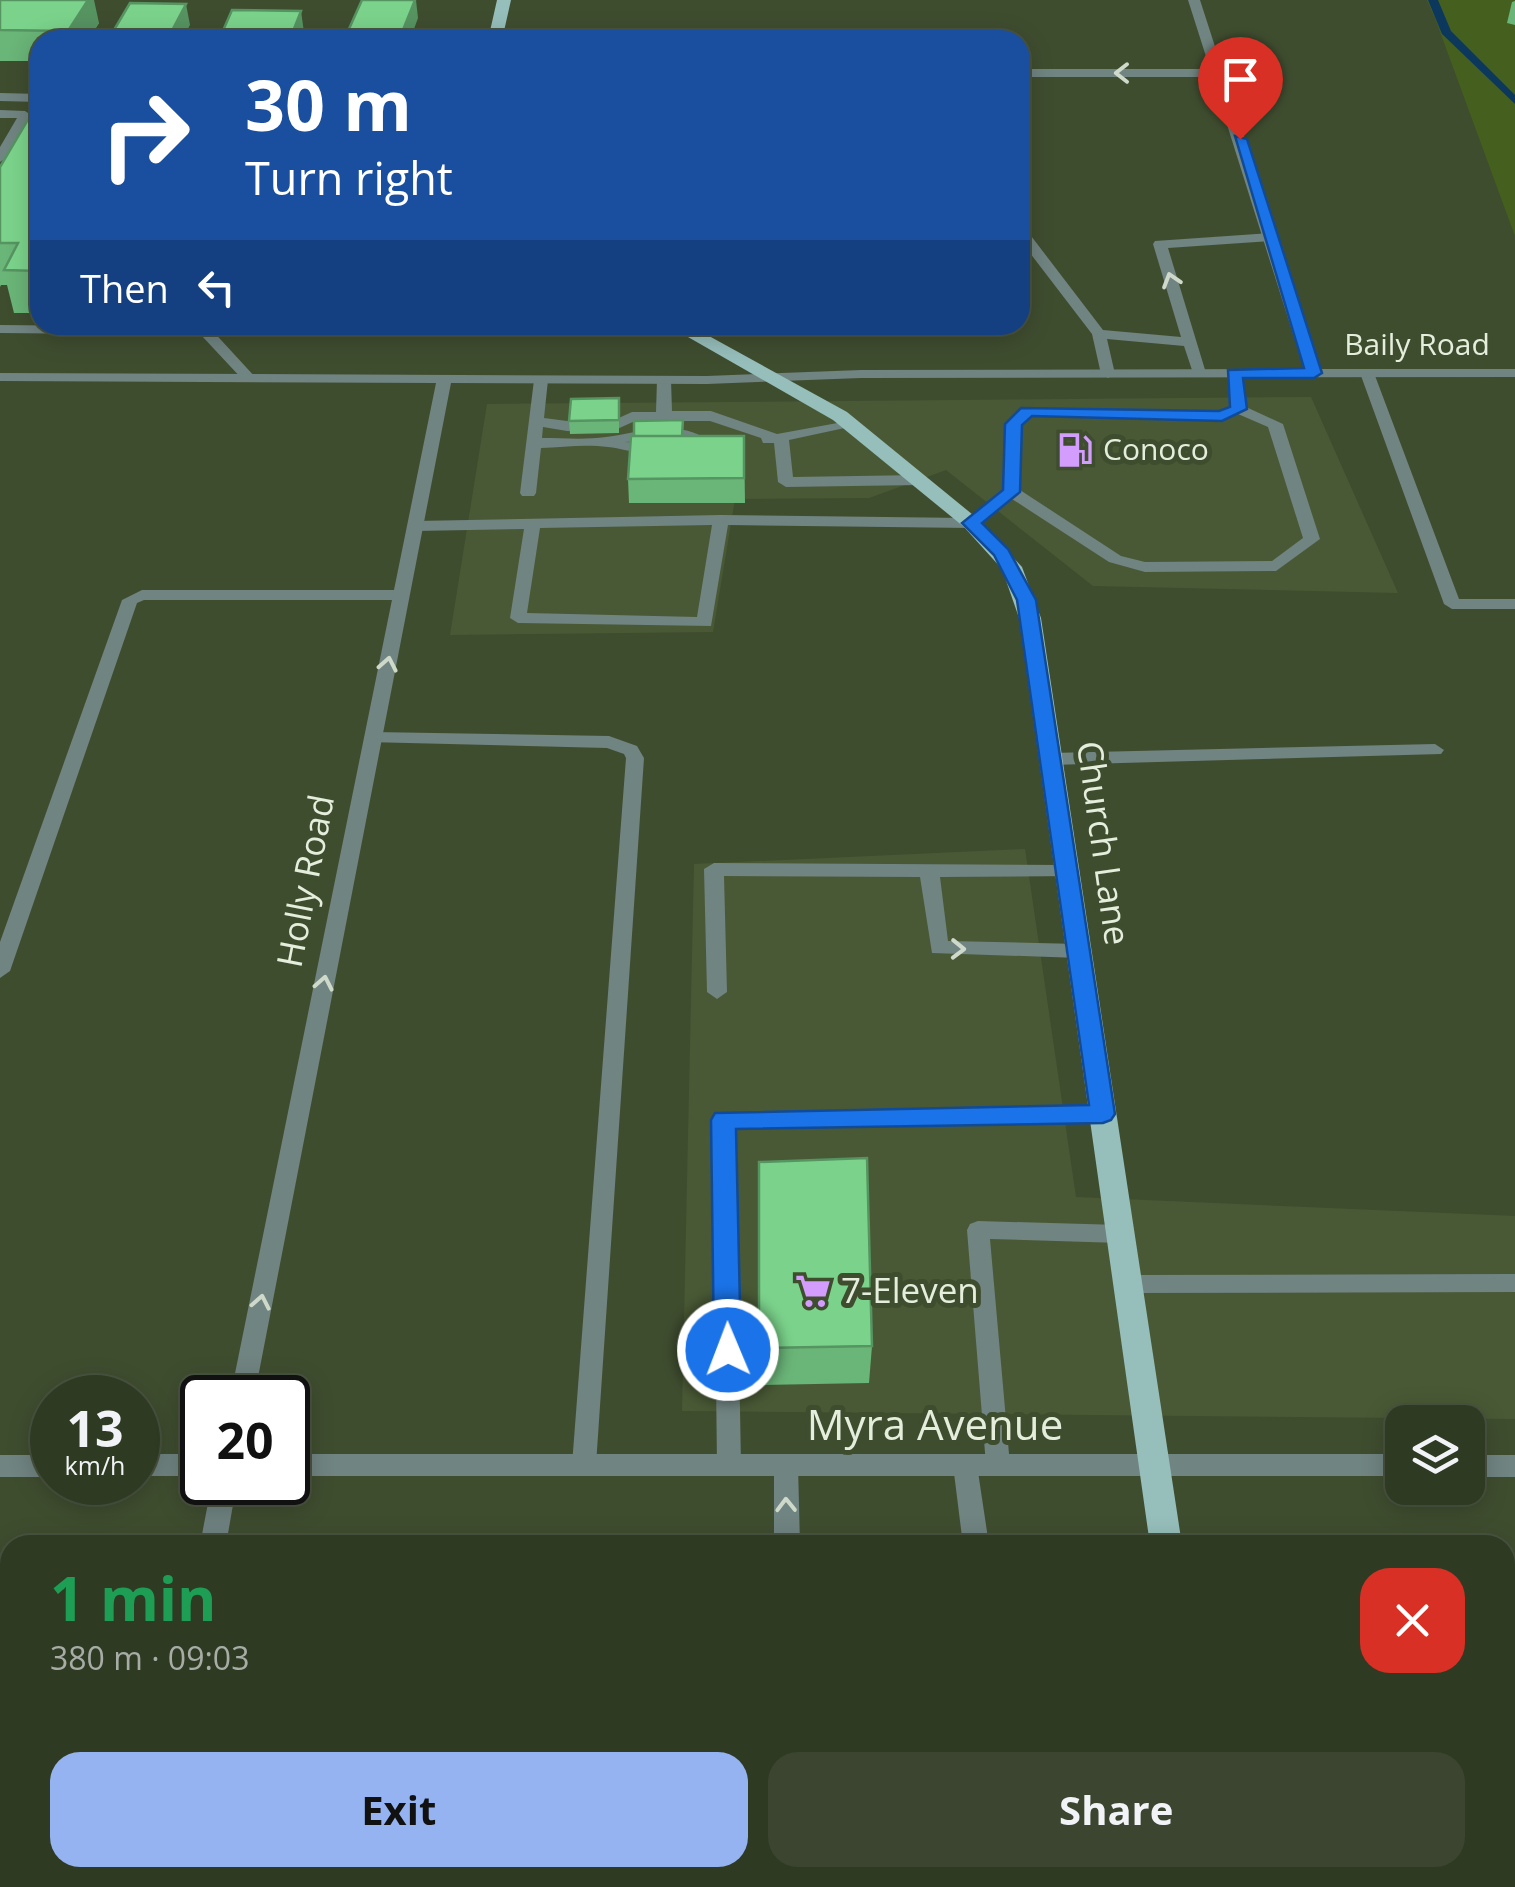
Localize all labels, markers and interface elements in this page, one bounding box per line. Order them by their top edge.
pin [1198,37,1283,140]
icon: arrive [1213,52,1268,107]
text: 30 m [245,56,412,152]
one-way arrow [1113,62,1128,84]
icon: right [80,70,210,200]
text: Turn right [245,147,453,208]
icon: left [189,260,244,315]
text: Then [80,262,169,314]
one-way arrow [1162,272,1183,289]
street label: Baily Road [1344,323,1490,364]
place label: Conoco [1103,428,1209,469]
fuel station icon: Conoco [1056,431,1094,469]
one-way arrow [376,656,397,673]
street label: Church Lane [1067,738,1142,948]
street label: Holly Road [265,790,344,971]
one-way arrow [950,938,966,959]
one-way arrow [313,975,334,992]
place label: 7-Eleven [841,1266,979,1313]
supermarket icon: 7-Eleven [794,1272,832,1310]
one-way arrow [250,1294,271,1310]
position arrow [676,1298,780,1402]
speed limit sign: 20 [180,1375,310,1505]
text: 13 [66,1394,124,1462]
street label: Myra Avenue [807,1395,1063,1452]
map controls [1385,1405,1485,1505]
button: layers [1385,1405,1485,1505]
text: km/h [65,1448,125,1482]
one-way arrow [776,1496,797,1512]
text: 1 min [50,1557,217,1639]
button: close [1360,1568,1465,1673]
text: 380 m · 09:03 [50,1636,249,1679]
button: Exit [50,1752,748,1867]
button: Share [768,1752,1465,1867]

